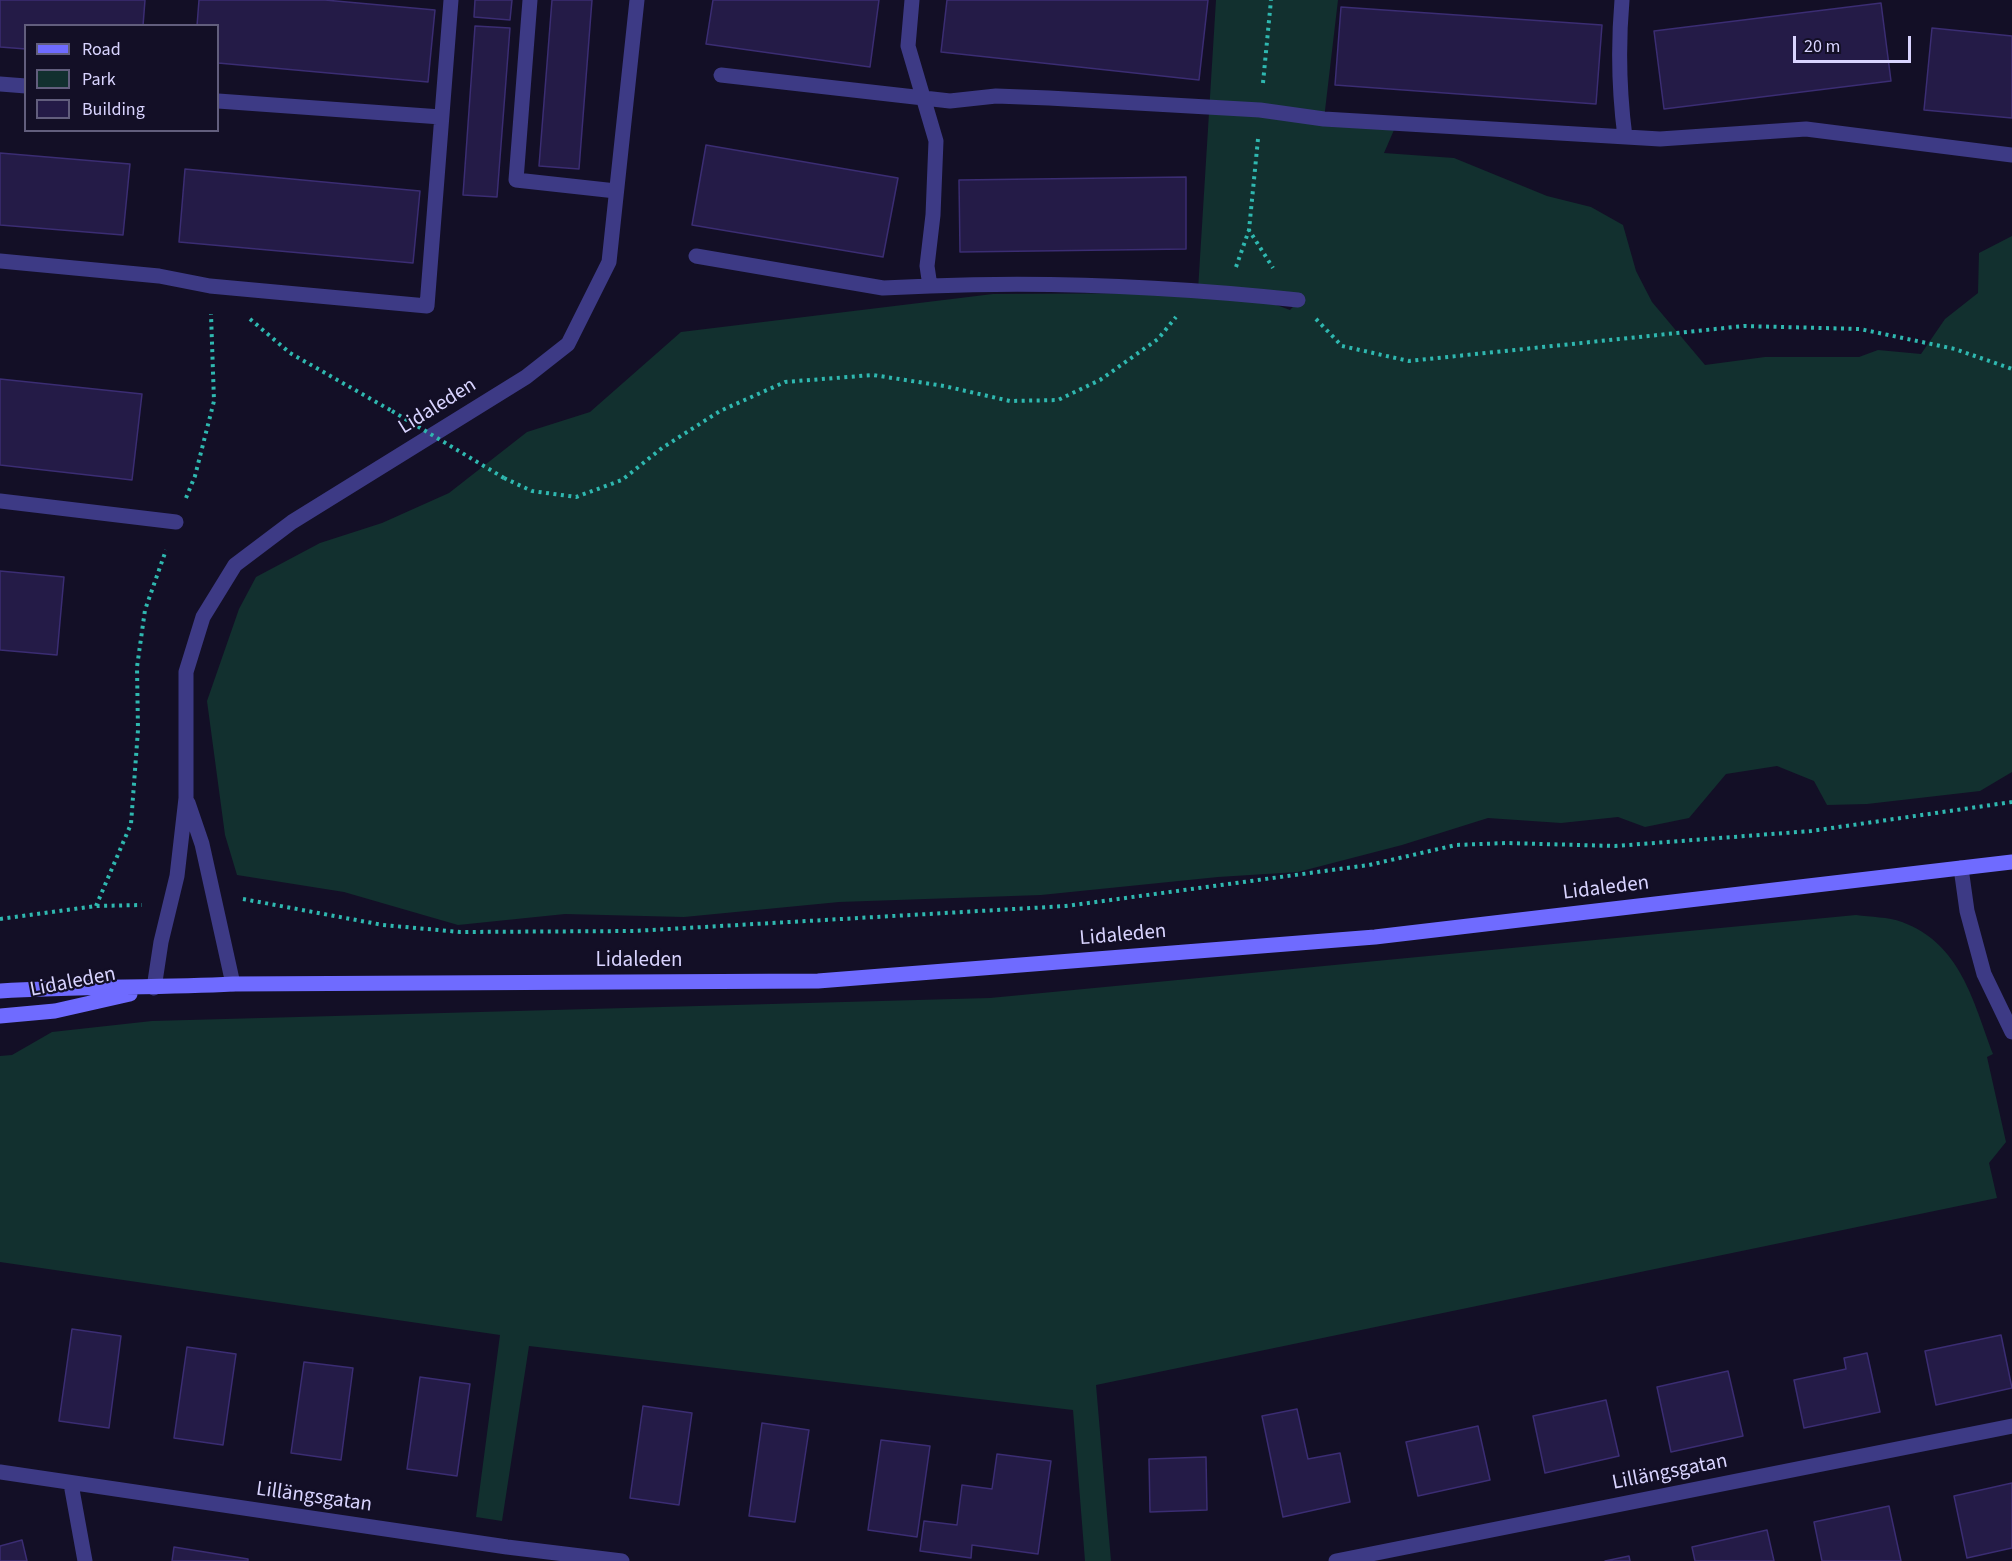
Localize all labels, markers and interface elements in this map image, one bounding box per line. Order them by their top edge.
legend [24,24,219,132]
scale bar [1796,24,1914,62]
text: 20 m [1804,34,1840,59]
text: Road [82,37,121,62]
text: Park [82,67,116,92]
text: Building [82,97,145,122]
street label: Lidaleden [394,373,482,441]
street label: Lidaleden [1561,871,1651,907]
street label: Lidaleden [1079,920,1167,952]
street label: Lidaleden [596,948,682,974]
street label: Lidaleden [28,962,118,1004]
street label: Lillängsgatan [1610,1449,1730,1497]
street label: Lillängsgatan [254,1477,374,1519]

